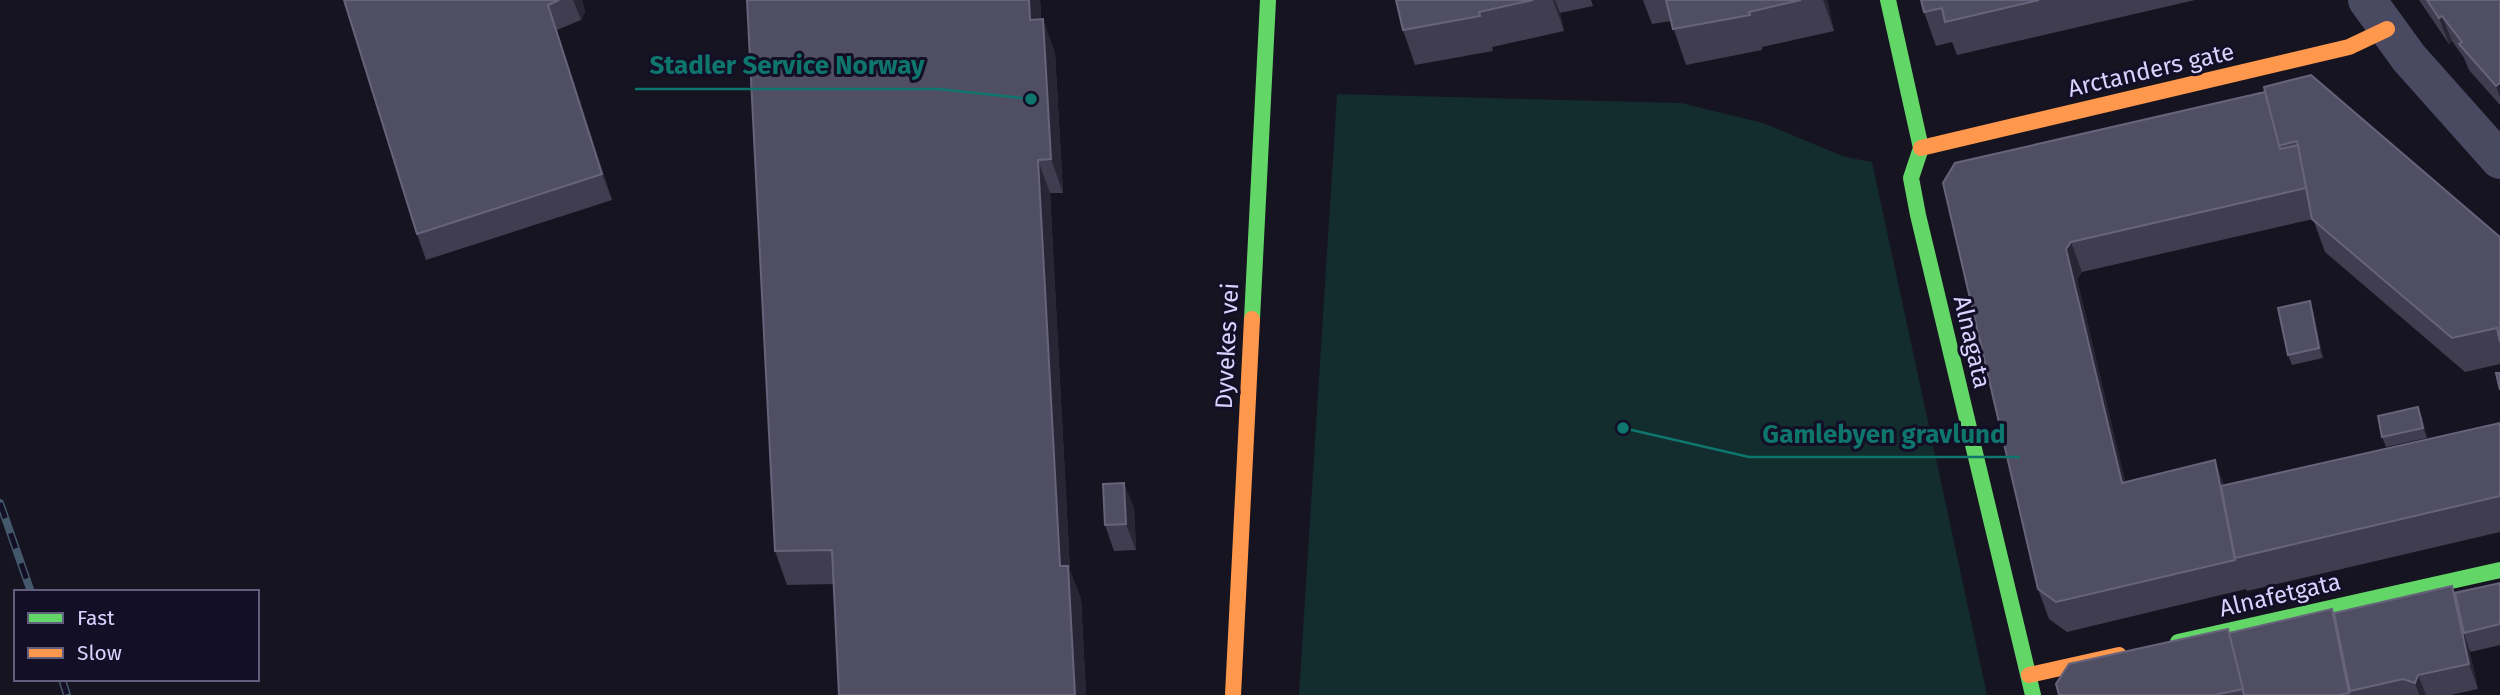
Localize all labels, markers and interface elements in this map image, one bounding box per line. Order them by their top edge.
street label: Arctanders gate [2065,37,2237,103]
callout: Stadler Service Norway [635,42,938,89]
text: Stadler Service Norway [649,50,925,81]
street label: Dyvekes vei [1210,282,1244,410]
street label: Alnagata [1948,293,1996,391]
callout: Gamlebyen gravlund [1749,410,2020,457]
text: Gamlebyen gravlund [1762,419,2006,450]
street label: Alnafetgata [2217,567,2343,623]
legend [14,590,259,681]
text: Fast [77,605,115,631]
text: Slow [77,640,122,666]

